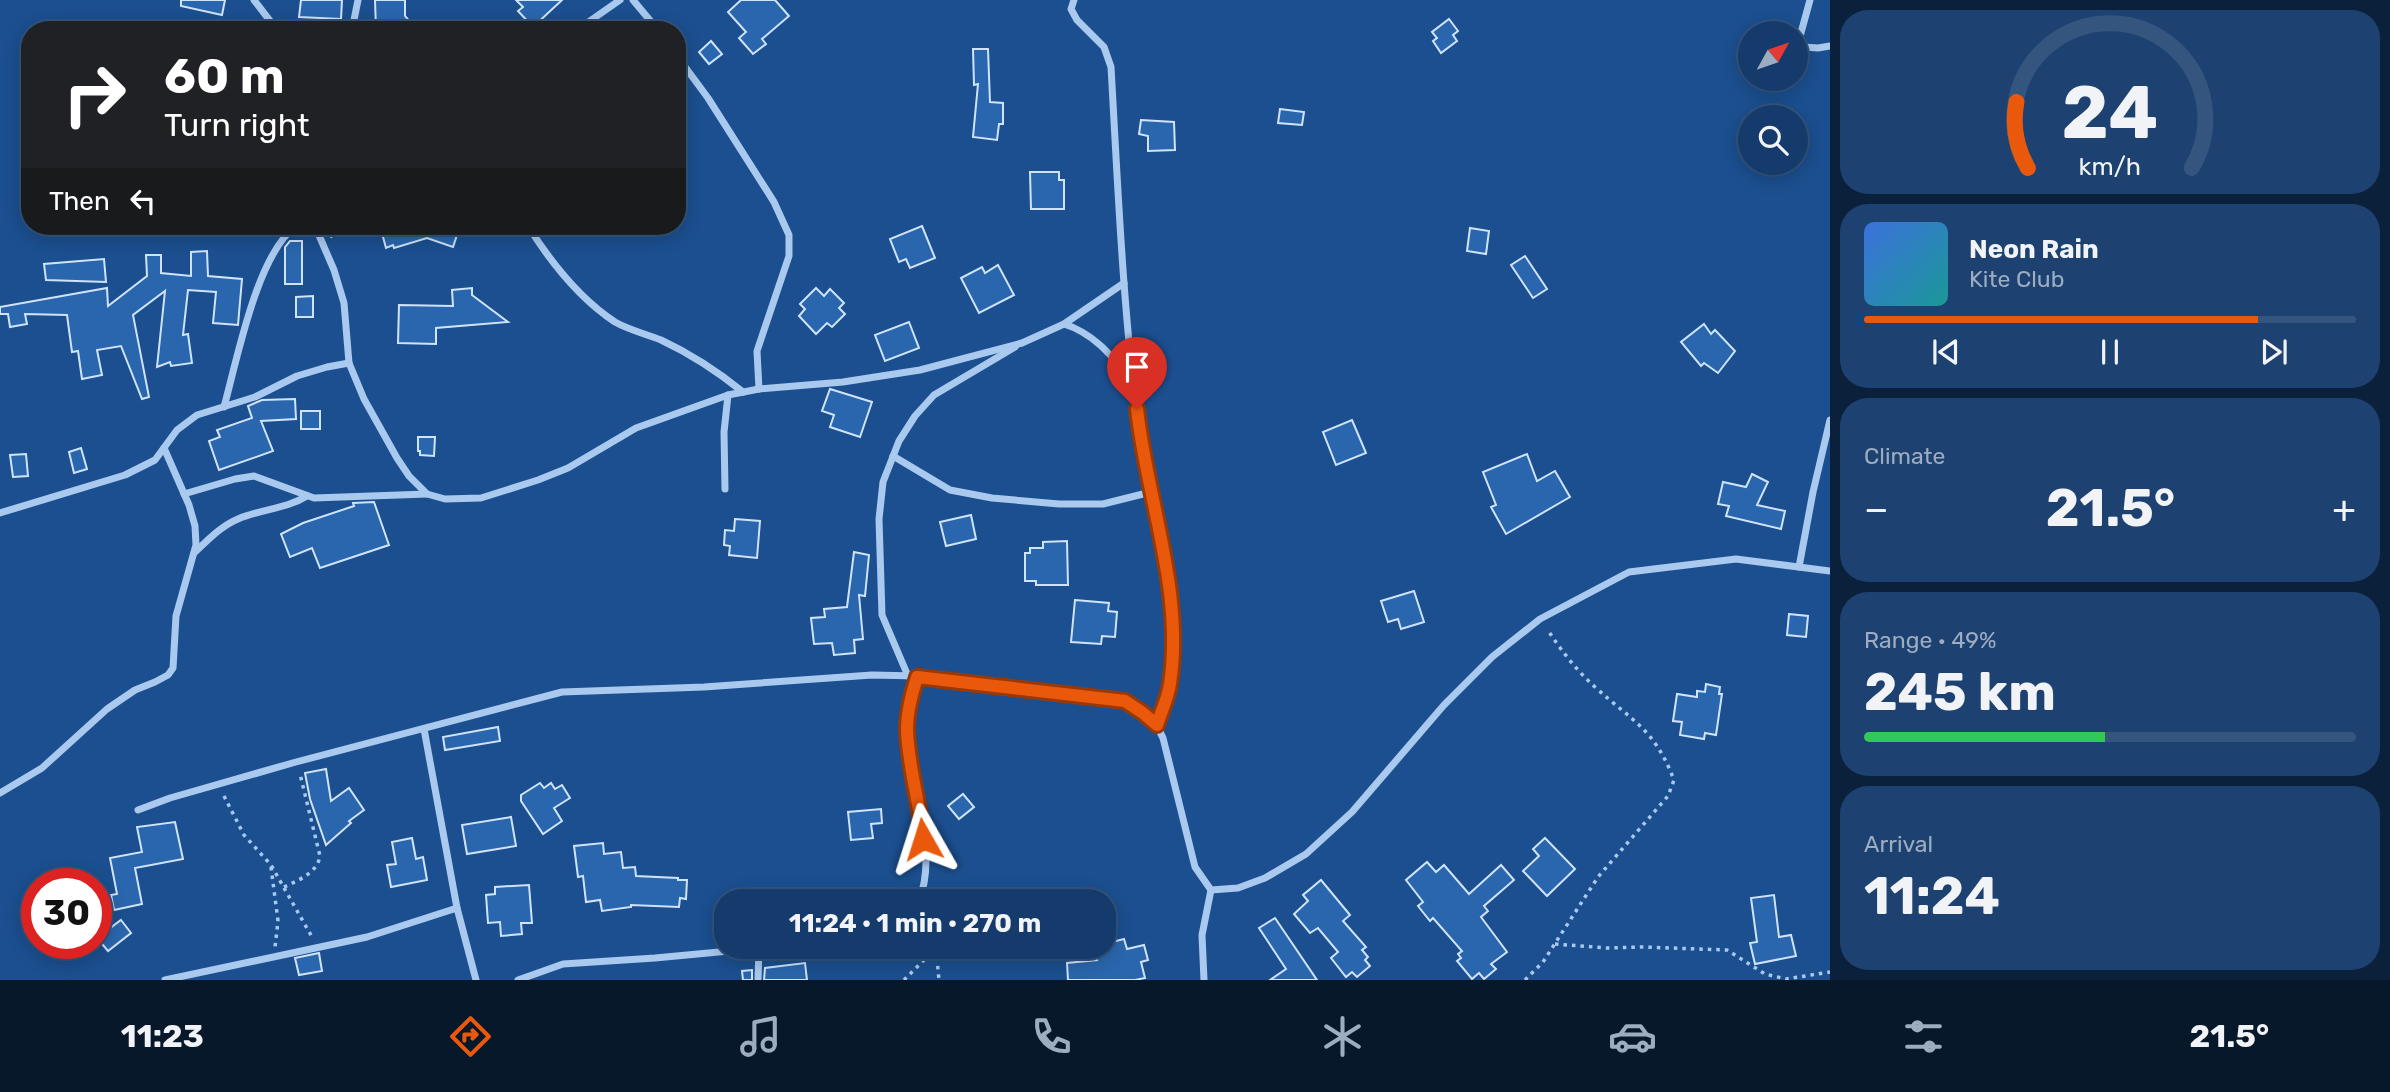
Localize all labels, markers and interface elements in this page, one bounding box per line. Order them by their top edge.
north arrow [1738,21,1808,91]
map controls [1738,21,1808,175]
text: 60 m [164,47,285,105]
icon: right [49,49,140,140]
text: 24 [2062,70,2158,156]
button: search [1738,105,1808,175]
text: Turn right [164,106,309,144]
text: km/h [2079,152,2141,181]
icon: left [124,182,162,220]
text: Then [49,186,110,217]
text: Neon Rain [1969,234,2099,265]
text: Kite Club [1969,265,2064,293]
icon: previous [1927,333,1965,371]
icon: pause [2091,333,2129,371]
icon: next [2255,333,2293,371]
pin [1107,337,1167,409]
icon: arrive [1118,348,1156,386]
text: Climate [1864,442,1945,470]
text: 21.5° [2046,477,2175,539]
text: − [1864,486,1889,532]
text: + [2332,486,2356,532]
text: Range · 49% [1864,626,1996,654]
text: 245 km [1864,661,2056,723]
position arrow [886,802,960,876]
text: Arrival [1864,830,1933,858]
text: 11:24 [1864,865,2000,927]
speed limit sign: 30 [21,868,112,959]
text: 11:24 · 1 min · 270 m [789,908,1041,939]
icon: directions [446,1012,495,1061]
icon: music [736,1012,785,1061]
icon: phone [1027,1012,1076,1061]
icon: climate [1318,1012,1367,1061]
icon: car [1608,1012,1657,1061]
icon: filters [1899,1012,1948,1061]
text: 11:23 [121,1017,204,1055]
text: 21.5° [2189,1017,2269,1055]

